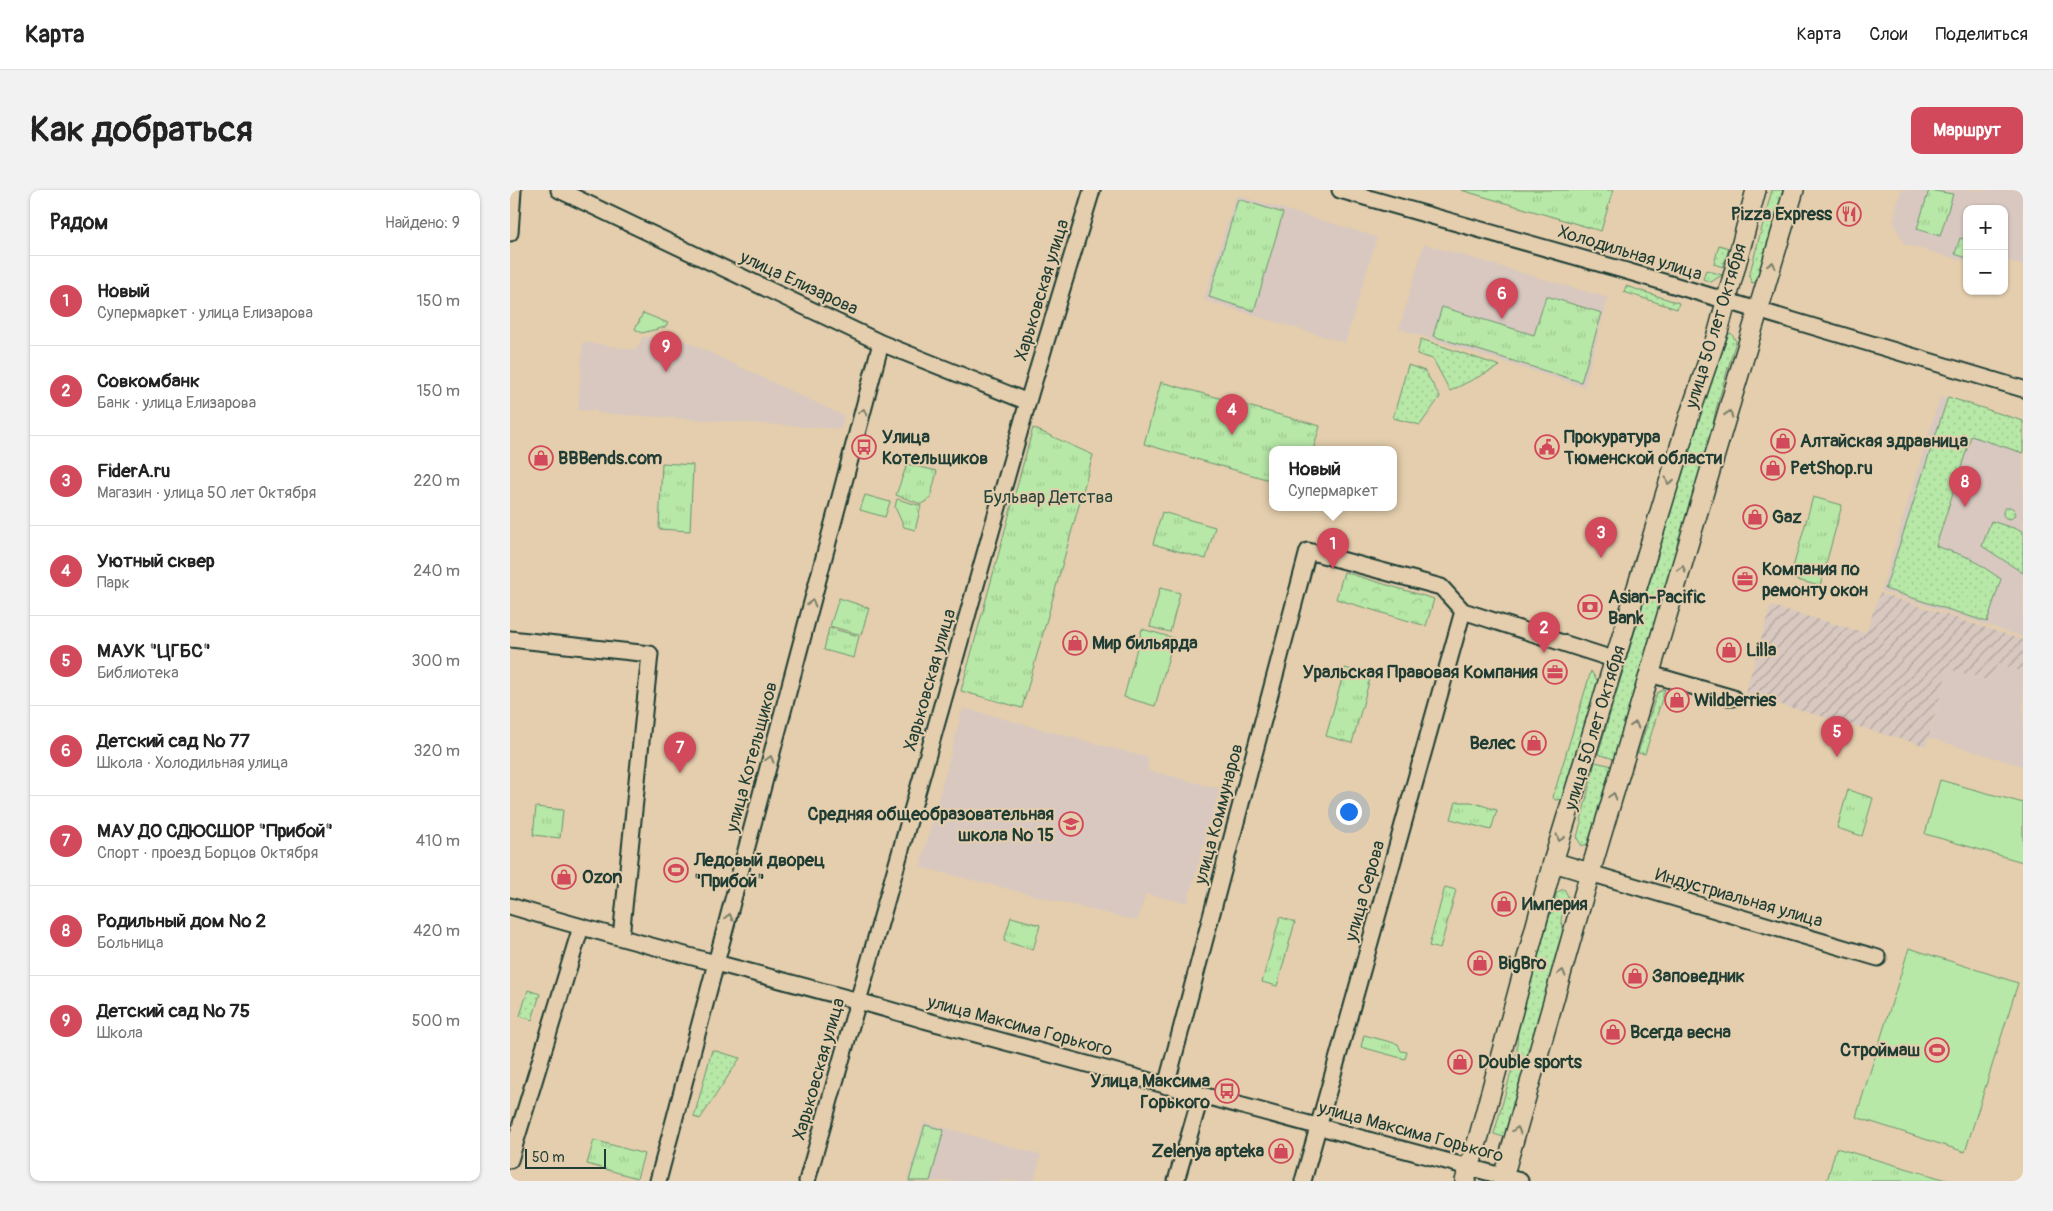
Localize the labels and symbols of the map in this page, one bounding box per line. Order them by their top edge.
restaurant icon: Pizza Express [1836,201,1862,227]
place label: Pizza Express [1731,203,1833,226]
street label: Харьковская улица [1010,217,1074,363]
street label: Холодильная улица [1555,220,1705,286]
street label: улица 50 лет Октября [1680,241,1752,412]
street label: улица Елизарова [735,245,862,320]
one-way arrow [1766,261,1776,270]
pin: 6 [1486,278,1518,319]
pin: 9 [650,331,682,372]
pin: 4 [1216,394,1248,435]
one-way arrow [857,408,867,416]
one-way arrow [1723,410,1733,418]
place label: Улица Котельщиков [882,426,988,470]
place label: Прокуратура Тюменской области [1563,426,1722,470]
shop icon: Алтайская здравница [1770,428,1796,454]
place label: Алтайская здравница [1800,430,1969,453]
bus stop icon: Улица Котельщиков [851,434,877,460]
public building icon: Прокуратура Тюменской области [1534,434,1560,460]
shop icon: BBBends.com [528,445,554,471]
place label: BBBends.com [558,447,662,470]
shop icon: PetShop.ru [1760,455,1786,481]
place label: PetShop.ru [1790,457,1873,480]
pin: 8 [1949,466,1981,507]
one-way arrow [1665,477,1675,485]
park label: Бульвар Детства [983,486,1113,509]
shop icon: Gaz [1742,504,1768,530]
place label: Gaz [1772,506,1802,529]
pin: 3 [1585,517,1617,558]
pin: 1 [1317,528,1349,569]
place label: Компания по ремонту окон [1762,558,1868,602]
one-way arrow [1676,565,1686,574]
office icon: Компания по ремонту окон [1732,566,1758,592]
place label: Asian-Pacific Bank [1608,586,1706,630]
bank icon: Asian-Pacific Bank [1577,594,1603,620]
one-way arrow [807,599,817,607]
street label: Харьковская улица [899,606,961,754]
pin: 2 [1528,612,1560,653]
shop icon: Мир бильярда [1062,630,1088,656]
place label: Мир бильярда [1092,632,1198,655]
shop icon: Lilla [1716,637,1742,663]
place label: Lilla [1746,639,1777,662]
street label: улица 50 лет Октября [1559,643,1631,814]
office icon: Уральская Правовая Компания [1542,659,1568,685]
place label: Уральская Правовая Компания [1303,661,1538,684]
street label: улица Котельщиков [721,679,783,836]
shop icon: Wildberries [1664,687,1690,713]
place label: Wildberries [1694,689,1777,712]
pin: 5 [1821,716,1853,757]
one-way arrow [1629,721,1639,729]
shop icon: Велес [1521,730,1547,756]
pin: 7 [664,732,696,773]
place label: Велес [1469,732,1516,755]
street label: улица Коммунаров [1189,741,1249,888]
one-way arrow [764,755,775,764]
one-way arrow [1608,793,1618,801]
your location [1336,799,1362,825]
place label: Средняя общеобразовательная школа № 15 [808,803,1054,847]
school or university icon: Средняя общеобразовательная школа № 15 [1058,811,1084,837]
one-way arrow [1556,833,1566,841]
street label: улица Серова [1339,838,1390,945]
place label: Ледовый дворец "Прибой" [693,849,825,893]
sports icon: Ледовый дворец "Прибой" [663,857,689,883]
street label: Индустриальная улица [1653,863,1825,933]
shop icon: Ozon [551,864,577,890]
place label: Ozon [582,866,622,889]
shop icon: Империя [1491,891,1517,917]
place label: Империя [1522,893,1588,916]
one-way arrow [723,912,734,921]
shop icon: BigBro [1467,950,1493,976]
place label: BigBro [1498,952,1547,975]
shop icon: Заповедник [1622,963,1648,989]
place label: Заповедник [1652,965,1745,988]
one-way arrow [1557,970,1567,978]
street label: улица Максима Горького [924,990,1115,1062]
street label: Харьковская улица [788,995,850,1143]
shop icon: Всегда весна [1600,1019,1626,1045]
place label: Всегда весна [1630,1021,1732,1044]
sports icon: Строймаш [1924,1037,1950,1063]
place label: Строймаш [1840,1039,1920,1062]
shop icon: Double sports [1447,1049,1473,1075]
place label: Double sports [1478,1051,1583,1074]
place label: Улица Максима Горького [1090,1070,1211,1114]
bus stop icon: Улица Максима Горького [1214,1078,1240,1104]
street label: улица Максима Горького [1315,1096,1506,1168]
one-way arrow [1512,1126,1522,1134]
shop icon: Zelenya apteka [1268,1138,1294,1164]
place label: Zelenya apteka [1151,1140,1265,1163]
scale bar [525,1146,606,1169]

